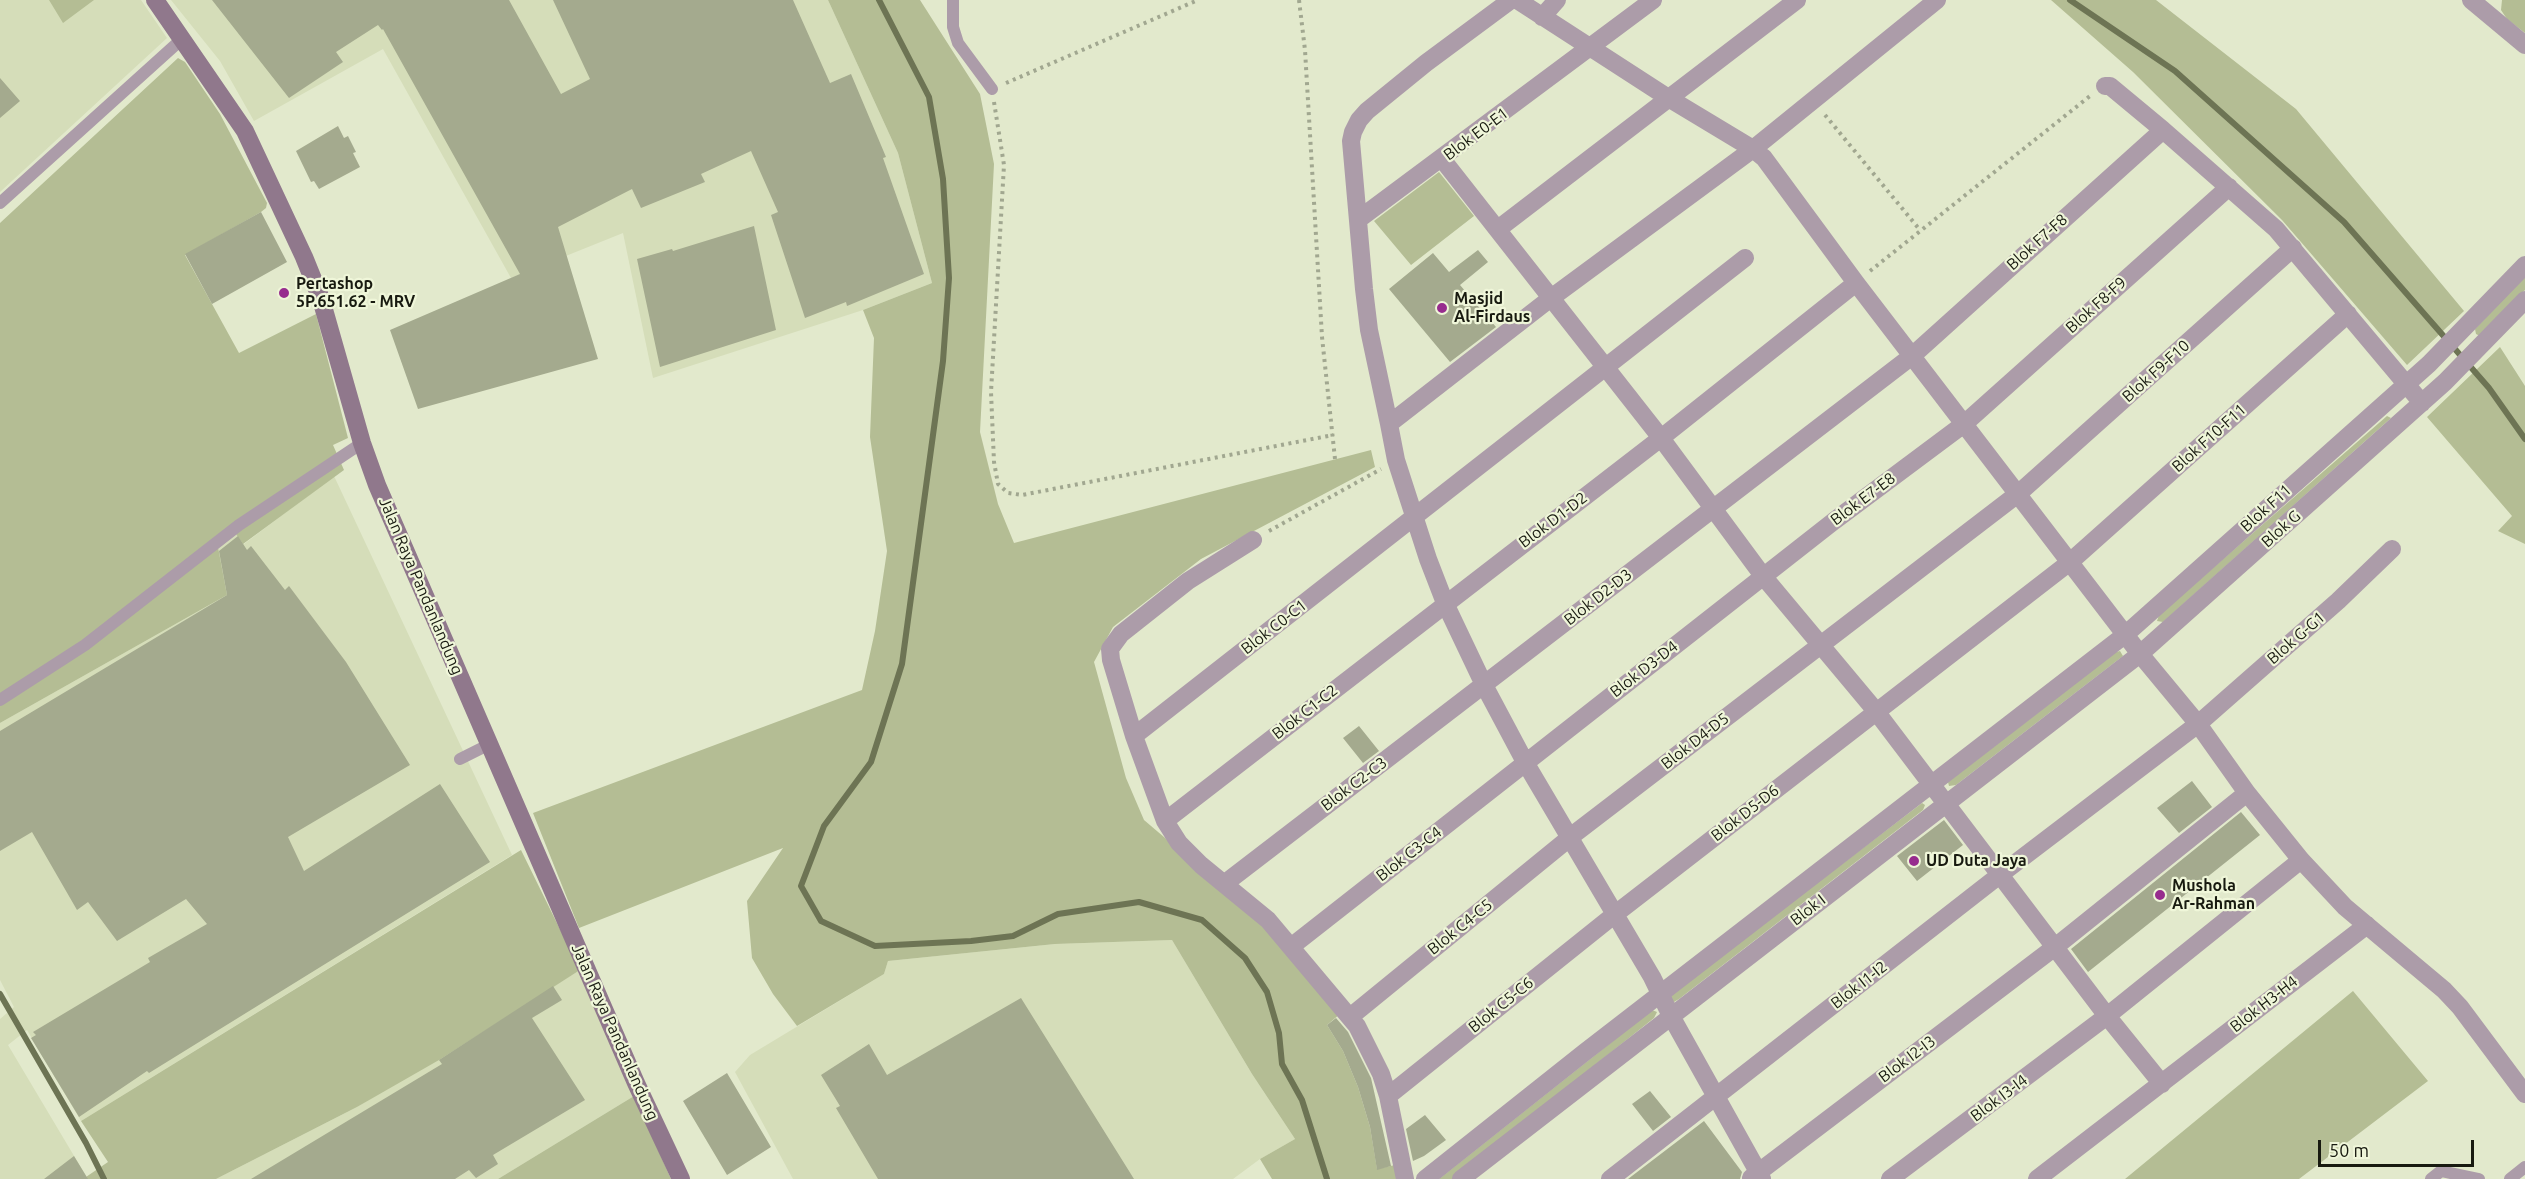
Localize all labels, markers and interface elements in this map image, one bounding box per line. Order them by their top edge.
street label: Blok E0-E1 [1440,103,1512,165]
street label: Blok F7-F8 [2003,210,2071,274]
street label: Blok F8-F9 [2062,273,2130,337]
place label: Pertashop 5P.651.62 - MRV [296,274,415,312]
marker: Pertashop 5P.651.62 - MRV [277,286,291,300]
place label: Masjid Al-Firdaus [1454,289,1530,327]
marker: Masjid Al-Firdaus [1435,301,1449,315]
street label: Blok F9-F10 [2118,336,2194,406]
street label: Blok F10-F11 [2168,400,2250,476]
street label: Blok E7-E8 [1827,468,1899,530]
street label: Blok F11 [2237,480,2295,536]
street label: Blok D1-D2 [1515,488,1591,552]
street label: Jalan Raya Pandanlandung [375,494,467,678]
street label: Blok G [2257,506,2305,552]
street label: Blok D2-D3 [1560,565,1636,629]
street label: Blok C0-C1 [1237,595,1311,659]
street label: Blok G-G1 [2263,608,2329,668]
street label: Blok D3-D4 [1606,637,1682,701]
street label: Blok C1-C2 [1268,680,1342,744]
street label: Blok D4-D5 [1657,709,1733,773]
street label: Blok C2-C3 [1317,753,1391,815]
street label: Blok D5-D6 [1707,781,1783,845]
street label: Blok C3-C4 [1372,822,1446,886]
place label: UD Duta Jaya [1926,851,2027,871]
marker: UD Duta Jaya [1907,854,1921,868]
place label: Mushola Ar-Rahman [2172,876,2255,914]
marker: Mushola Ar-Rahman [2153,888,2167,902]
street label: Blok I [1787,890,1829,930]
street label: Blok C4-C5 [1424,895,1496,959]
street label: Jalan Raya Pandanlandung [567,941,663,1123]
street label: Blok I1-I2 [1827,957,1891,1013]
street label: Blok H3-H4 [2226,972,2302,1036]
street label: Blok C5-C6 [1465,973,1537,1037]
street label: Blok I2-I3 [1875,1031,1939,1087]
street label: Blok I3-I4 [1967,1070,2031,1126]
scale bar [2321,1128,2477,1166]
text: 50 m [2329,1140,2369,1160]

